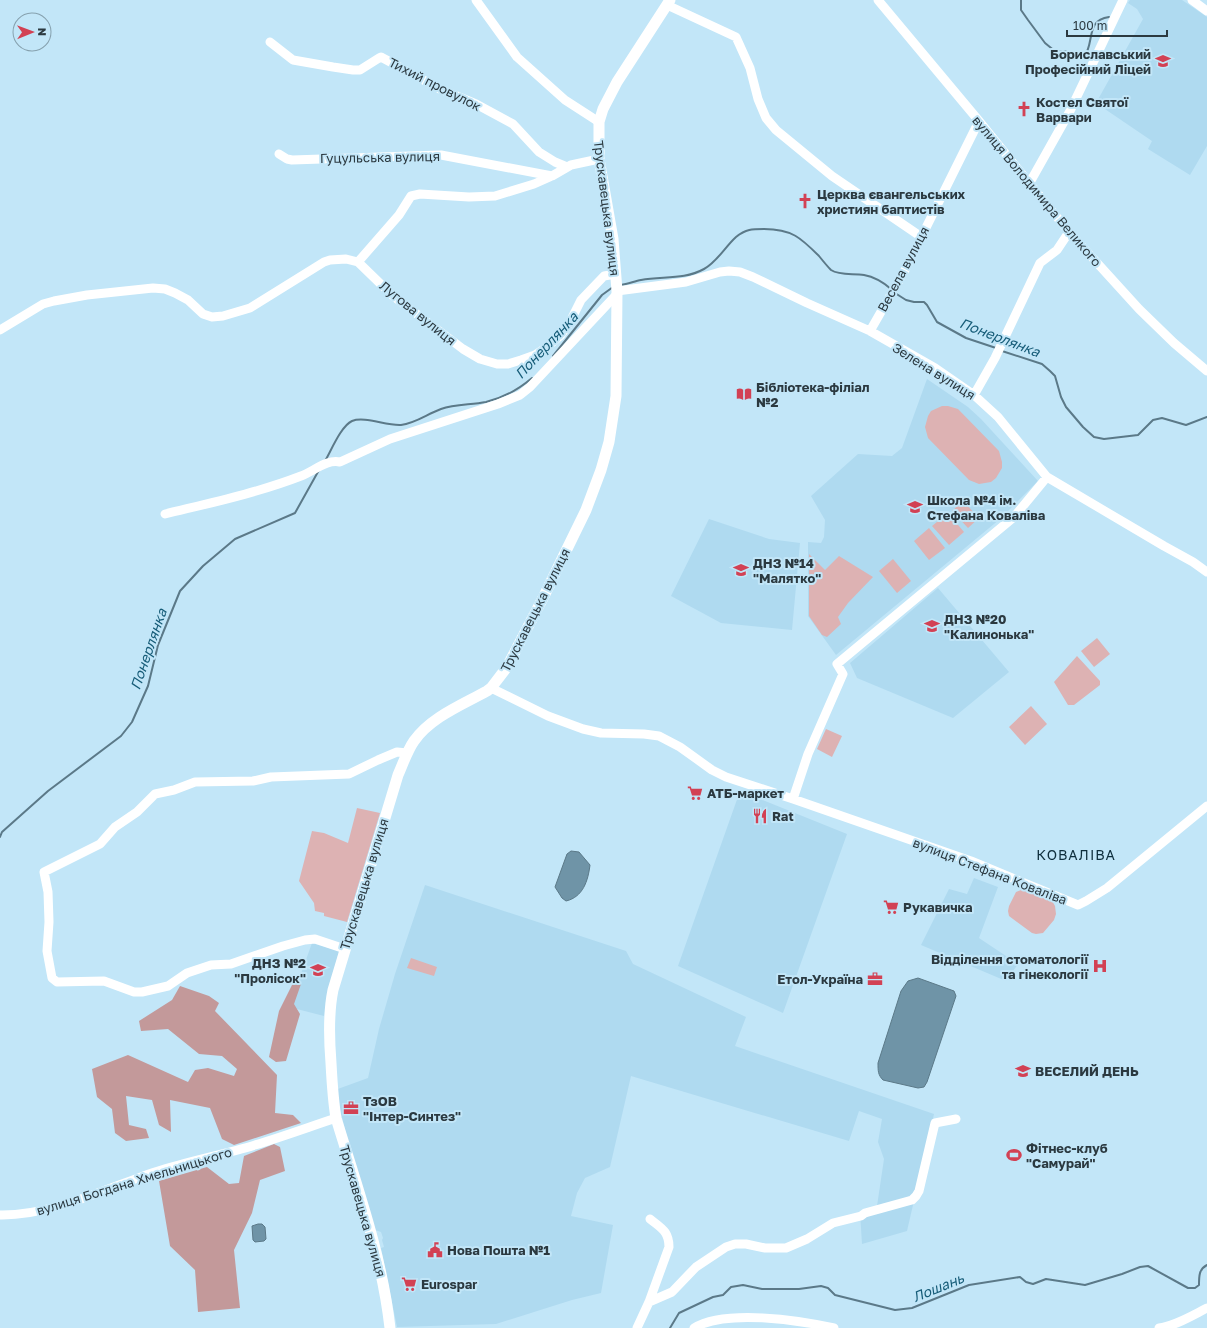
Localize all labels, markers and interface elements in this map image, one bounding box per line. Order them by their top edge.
north arrow [12,12,52,52]
scale bar [1067,12,1167,38]
text: 100 m [1073,18,1107,33]
text: N [36,28,49,36]
place label: Бориславський Професійний Ліцей [1025,46,1151,77]
school or university icon: Бориславський Професійний Ліцей [1154,52,1172,70]
street label: Тихий провулок [386,54,484,114]
place label: Костел Святої Варвари [1036,94,1130,125]
church icon: Костел Святої Варвари [1015,100,1033,118]
street label: вулиця Володимира Великого [969,112,1105,270]
street label: Трускавецька вулиця [591,139,623,277]
street label: Гуцульська вулиця [320,148,440,166]
place label: Церква євангельських християн баптистів [817,186,966,217]
church icon: Церква євангельських християн баптистів [796,192,814,210]
street label: Весела вулиця [874,224,932,314]
street label: Лугова вулиця [377,277,459,349]
water label: Понерлянка [511,307,582,382]
water label: Понерлянка [957,314,1044,360]
street label: Зелена вулиця [890,339,978,403]
place label: Бібліотека-філіал №2 [756,379,870,410]
library icon: Бібліотека-філіал №2 [735,385,753,403]
place label: Школа №4 ім. Стефана Коваліва [927,492,1046,523]
school or university icon: Школа №4 ім. Стефана Коваліва [906,498,924,516]
street label: Трускавецька вулиця [497,546,573,674]
place label: ДНЗ №14 "Малятко" [753,555,821,586]
school or university icon: ДНЗ №14 "Малятко" [732,561,750,579]
water label: Понерлянка [126,605,170,692]
place label: ДНЗ №20 "Калинонька" [944,611,1034,642]
school or university icon: ДНЗ №20 "Калинонька" [923,617,941,635]
supermarket icon: АТБ-маркет [686,784,704,802]
place label: АТБ-маркет [707,785,784,801]
restaurant icon: Rat [751,807,769,825]
place label: Rat [772,808,794,824]
street label: Трускавецька вулиця [336,816,392,952]
street label: вулиця Стефана Коваліва [911,834,1069,908]
district label: КОВАЛІВА [1036,846,1116,863]
supermarket icon: Рукавичка [882,898,900,916]
place label: Рукавичка [903,899,973,915]
place label: Відділення стоматології та гінекології [931,951,1089,982]
place label: ДНЗ №2 "Пролісок" [234,955,306,986]
hospital icon: Відділення стоматології та гінекології [1091,957,1109,975]
school or university icon: ДНЗ №2 "Пролісок" [309,961,327,979]
office icon: Етол-Україна [866,970,884,988]
place label: Етол-Україна [777,971,863,987]
school or university icon: ВЕСЕЛИЙ ДЕНЬ [1014,1062,1032,1080]
place label: ВЕСЕЛИЙ ДЕНЬ [1035,1063,1139,1079]
place label: ТзОВ "Інтер-Синтез" [363,1093,461,1124]
office icon: ТзОВ "Інтер-Синтез" [342,1099,360,1117]
place label: Фітнес-клуб "Самурай" [1026,1140,1108,1171]
street label: Трускавецька вулиця [337,1143,389,1279]
street label: вулиця Богдана Хмельницького [34,1144,234,1218]
sports icon: Фітнес-клуб "Самурай" [1005,1146,1023,1164]
public building icon: Нова Пошта №1 [426,1241,444,1259]
place label: Нова Пошта №1 [447,1242,550,1258]
water label: Лошань [910,1269,967,1305]
supermarket icon: Eurospar [400,1275,418,1293]
place label: Eurospar [421,1276,477,1292]

